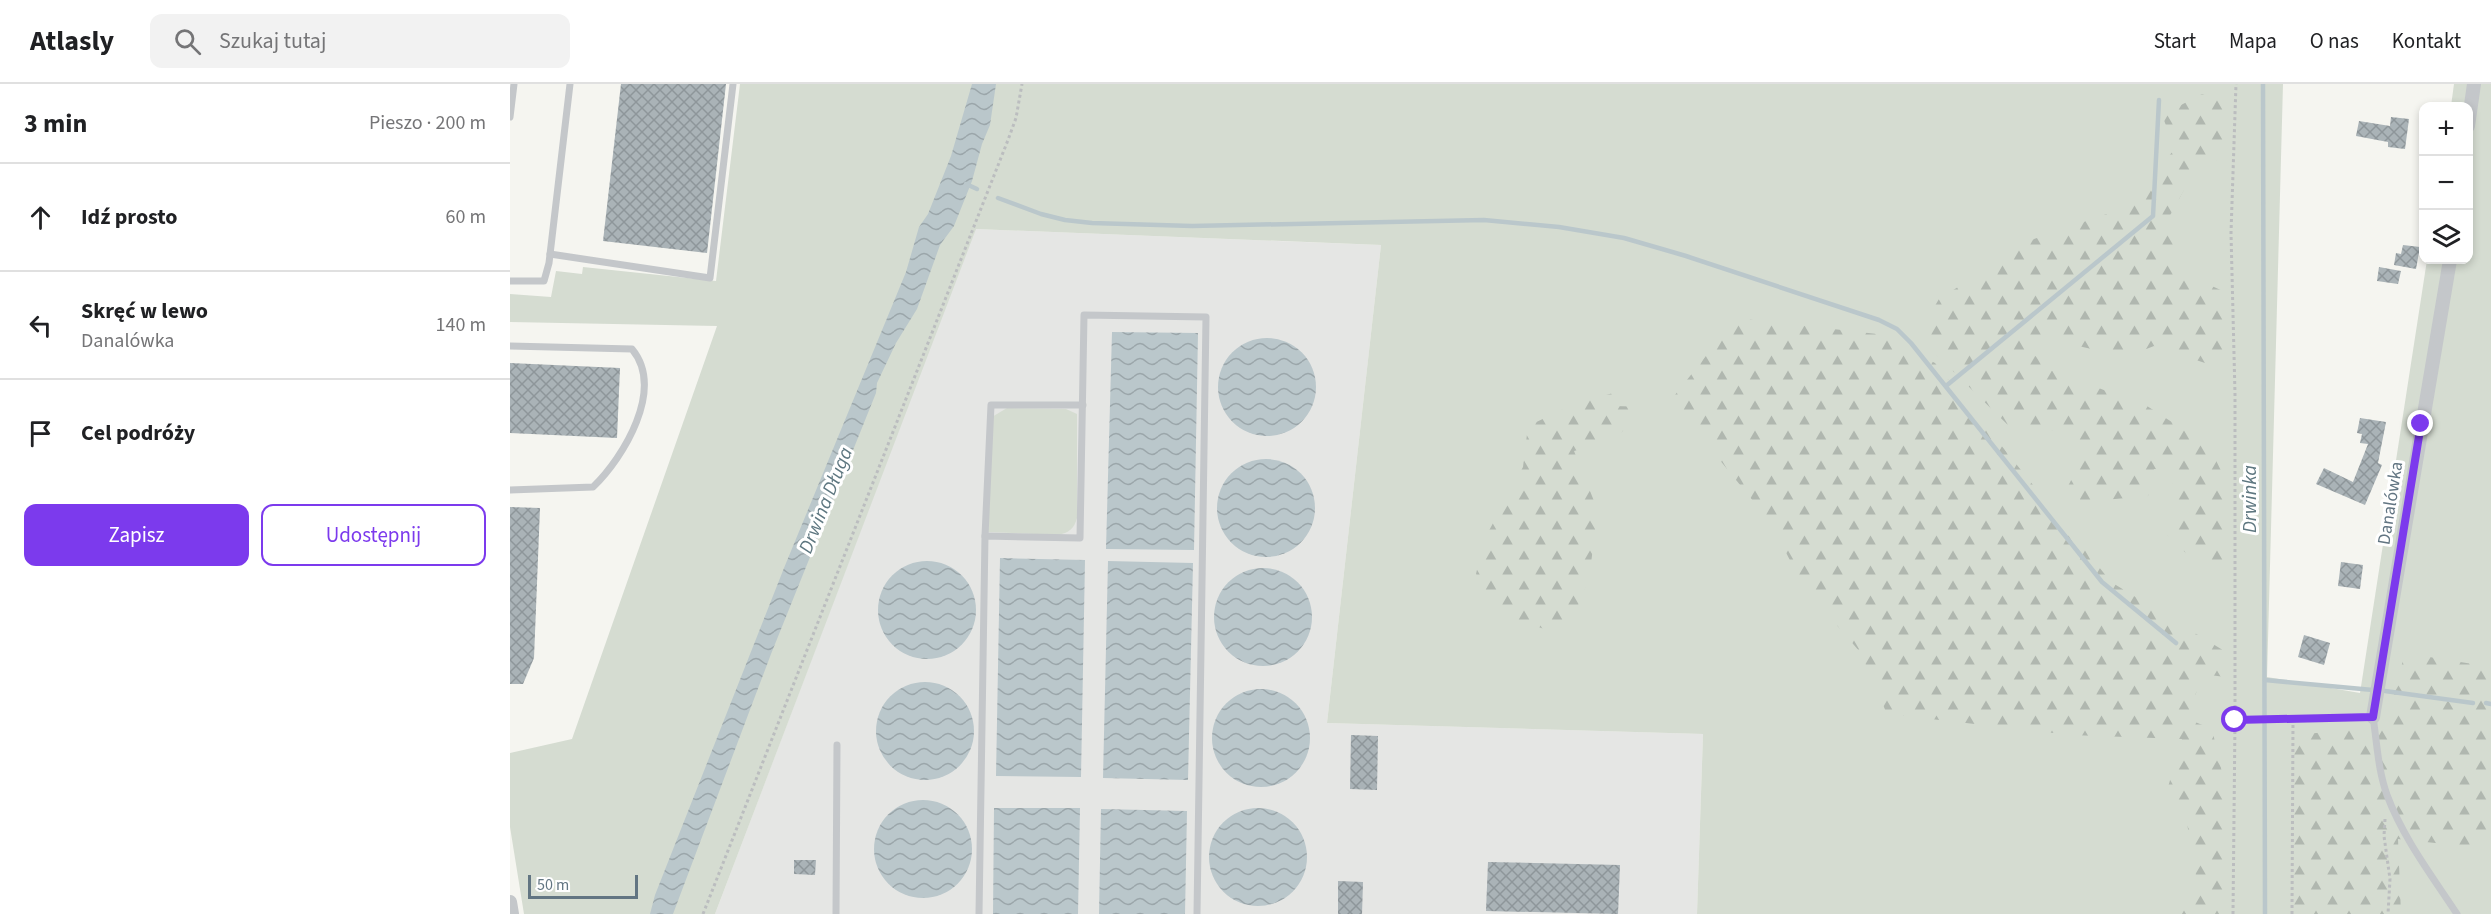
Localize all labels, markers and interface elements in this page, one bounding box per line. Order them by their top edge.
search box [150,14,570,68]
text: Atlasly [30,21,114,61]
icon: search [171,25,204,58]
text: Szukaj tutaj [219,25,326,57]
text: Start [2154,26,2196,56]
text: Mapa [2229,26,2277,56]
text: O nas [2310,26,2359,56]
text: Kontakt [2392,26,2461,56]
map controls [2419,102,2473,264]
button: + [2419,102,2473,156]
text: 3 min [24,105,87,142]
text: Pieszo · 200 m [369,109,486,137]
button: − [2419,156,2473,210]
icon: ahead [24,201,57,234]
text: Idź prosto [81,201,178,233]
text: 60 m [446,203,486,231]
button: layers [2419,210,2473,264]
text: Skręć w lewo [81,295,208,327]
icon: left [24,309,57,342]
text: 140 m [436,311,486,339]
text: Danalówka [81,327,174,355]
route end [2407,410,2433,436]
icon: arrive [24,417,57,450]
text: Cel podróży [81,417,195,449]
water label: Drwina Długa [792,443,860,558]
street label: Danalówka [2372,460,2409,547]
water label: Drwinka [2236,465,2264,533]
button: Zapisz [24,504,249,566]
button: Udostępnij [261,504,486,566]
route start [2221,706,2247,732]
scale bar [528,872,638,900]
text: 50 m [537,874,569,896]

